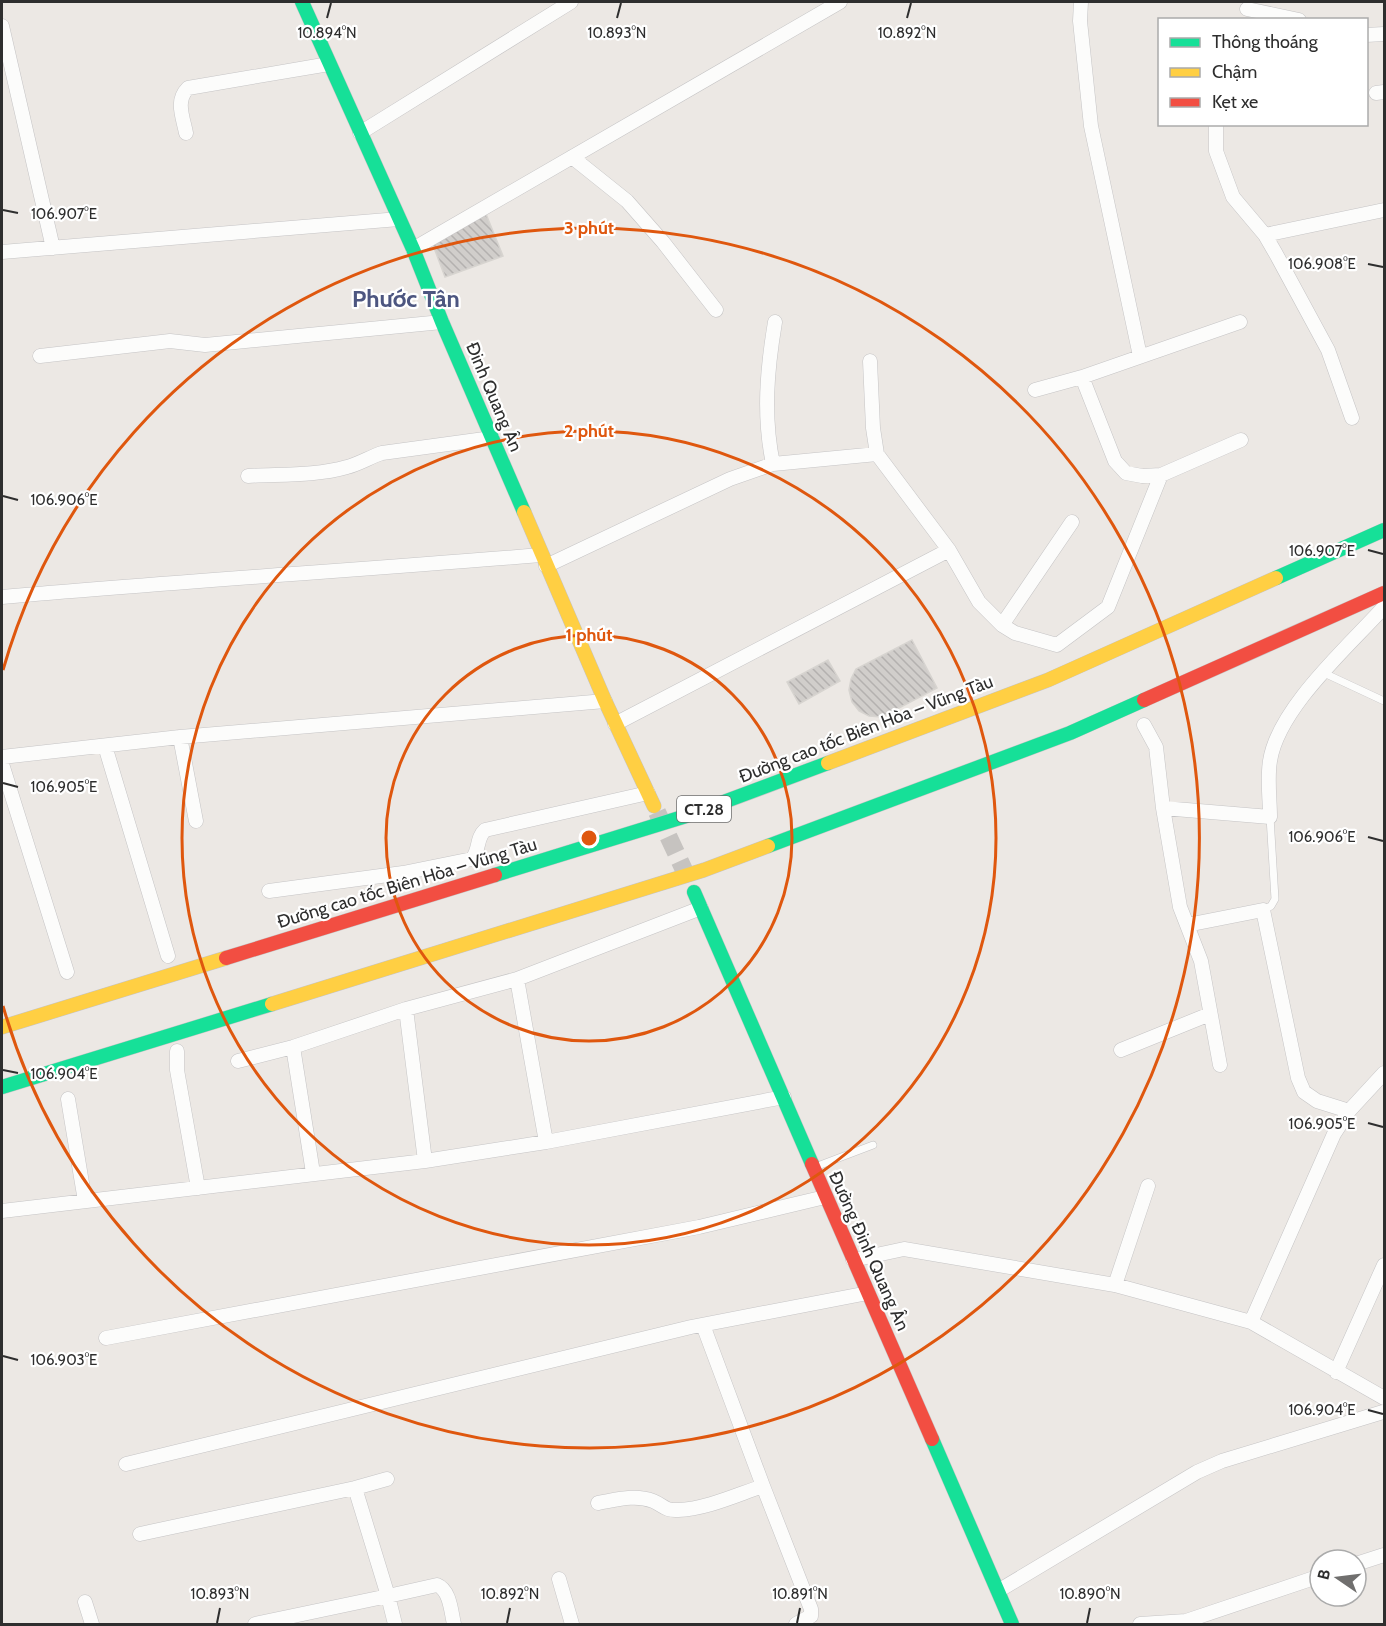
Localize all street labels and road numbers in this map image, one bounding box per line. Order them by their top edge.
street label: Đinh Quang Ân [461,339,527,455]
street label: Đường cao tốc Biên Hòa – Vũng Tàu [736,670,996,788]
road number: CT.28 [677,796,731,822]
street label: Đường cao tốc Biên Hòa – Vũng Tàu [274,833,540,933]
street label: Đường Đinh Quang Ân [824,1168,914,1334]

